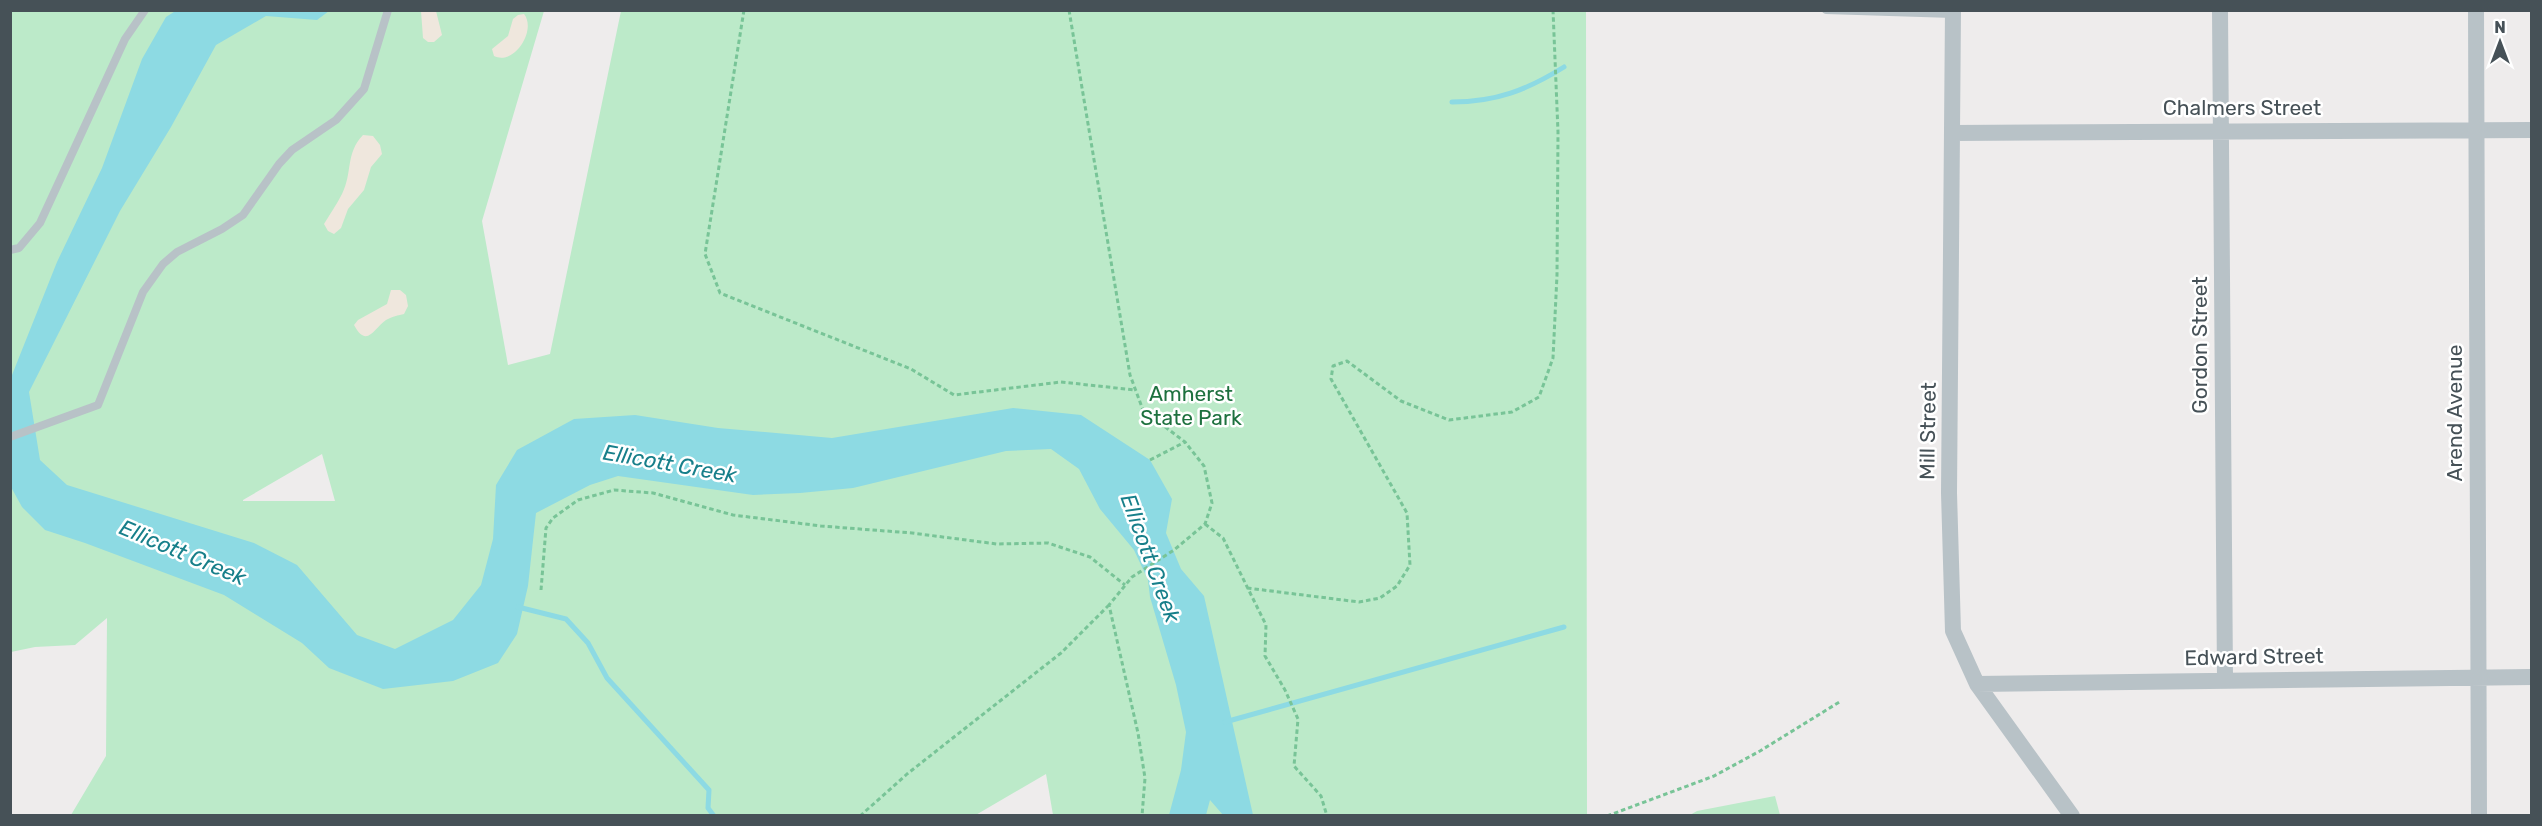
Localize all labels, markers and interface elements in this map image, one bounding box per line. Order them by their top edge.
north arrow [2470,12,2530,72]
text: N [2494,18,2506,37]
street label: Chalmers Street [2163,95,2321,120]
street label: Gordon Street [2187,276,2212,414]
street label: Arend Avenue [2442,345,2467,481]
park label: Amherst State Park [1140,381,1242,430]
street label: Mill Street [1914,382,1941,480]
water label: Ellicott Creek [601,438,739,489]
water label: Ellicott Creek [1115,490,1187,627]
water label: Ellicott Creek [115,514,251,592]
street label: Edward Street [2184,643,2324,670]

